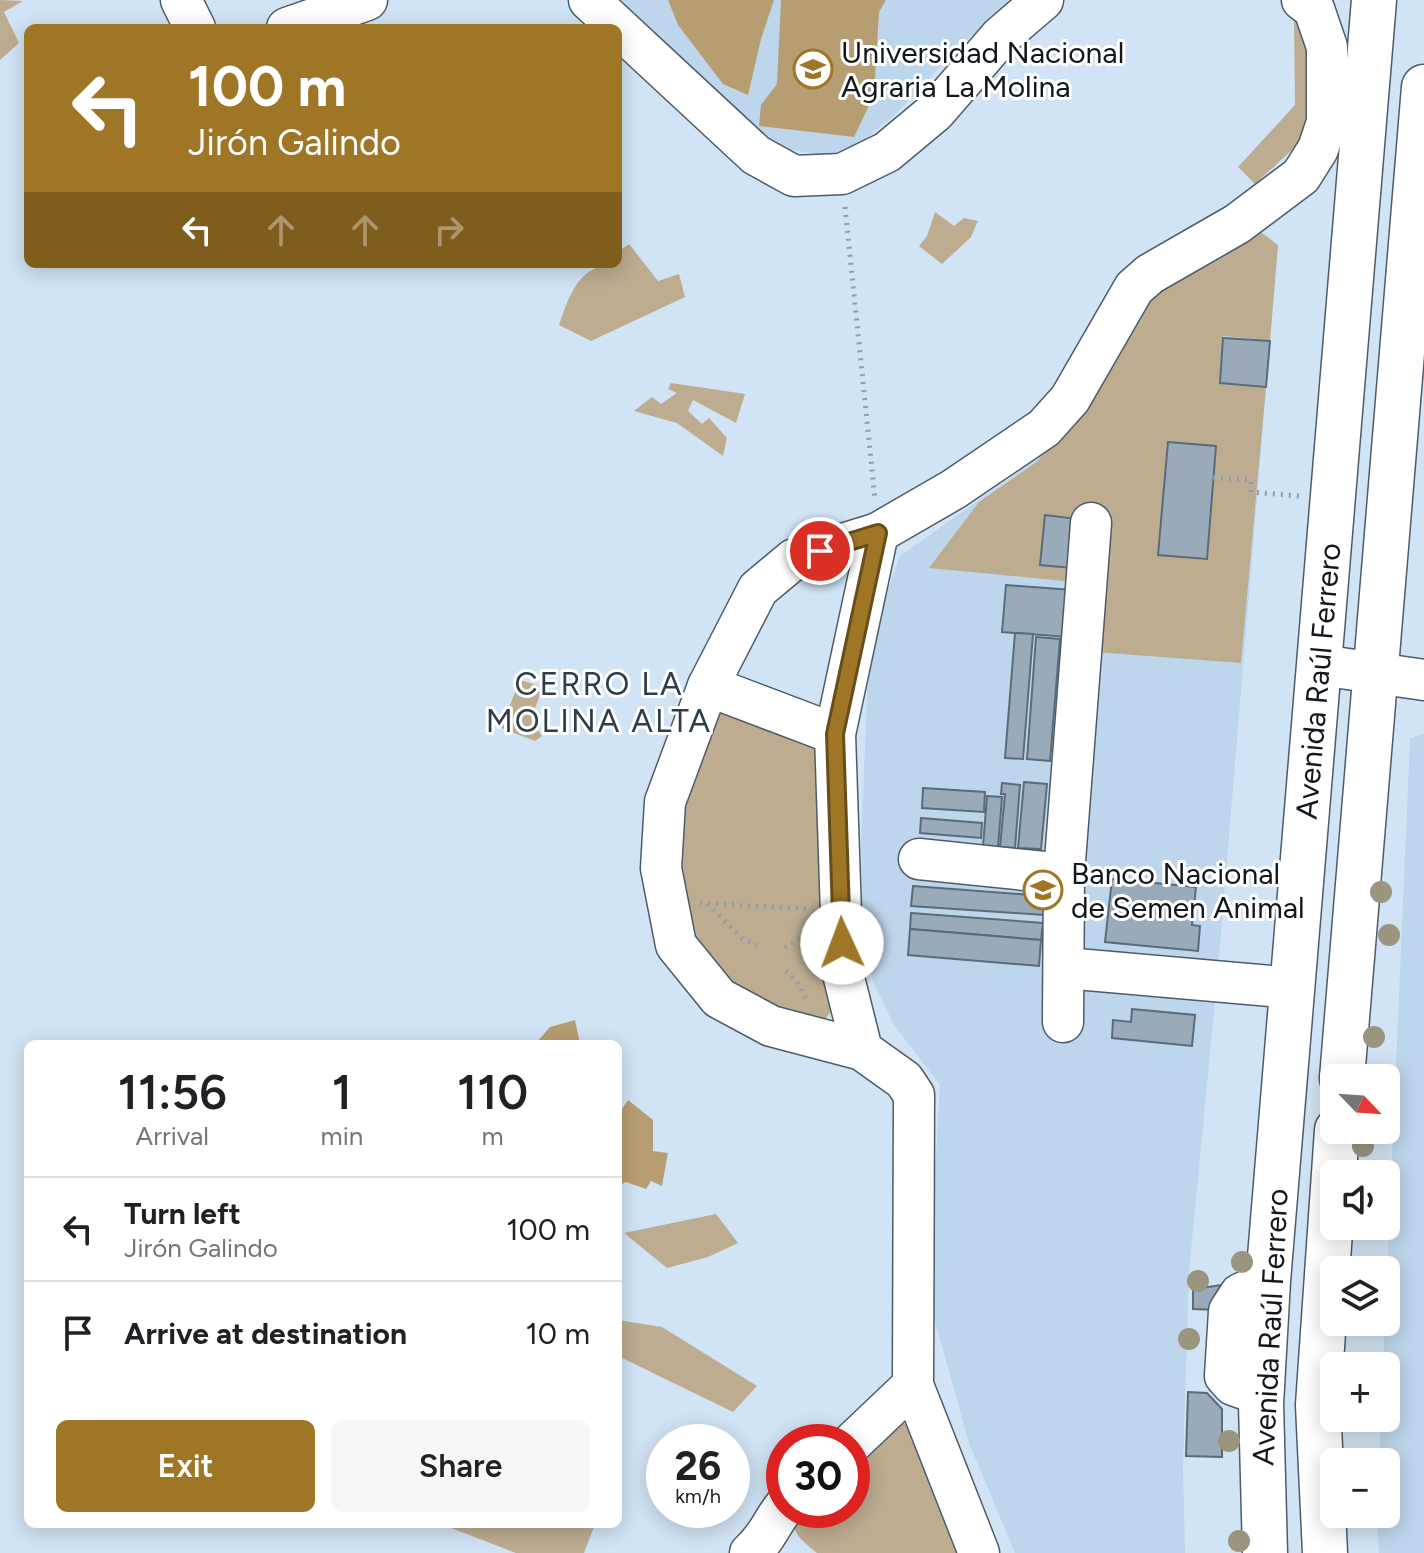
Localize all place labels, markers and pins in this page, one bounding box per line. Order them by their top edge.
place label: Universidad Nacional Agraria La Molina [841,34,1124,105]
school or university icon: Universidad Nacional Agraria La Molina [792,48,834,90]
pin [786,517,854,585]
place label: Banco Nacional de Semen Animal [1071,855,1305,926]
school or university icon: Banco Nacional de Semen Animal [1022,869,1064,911]

